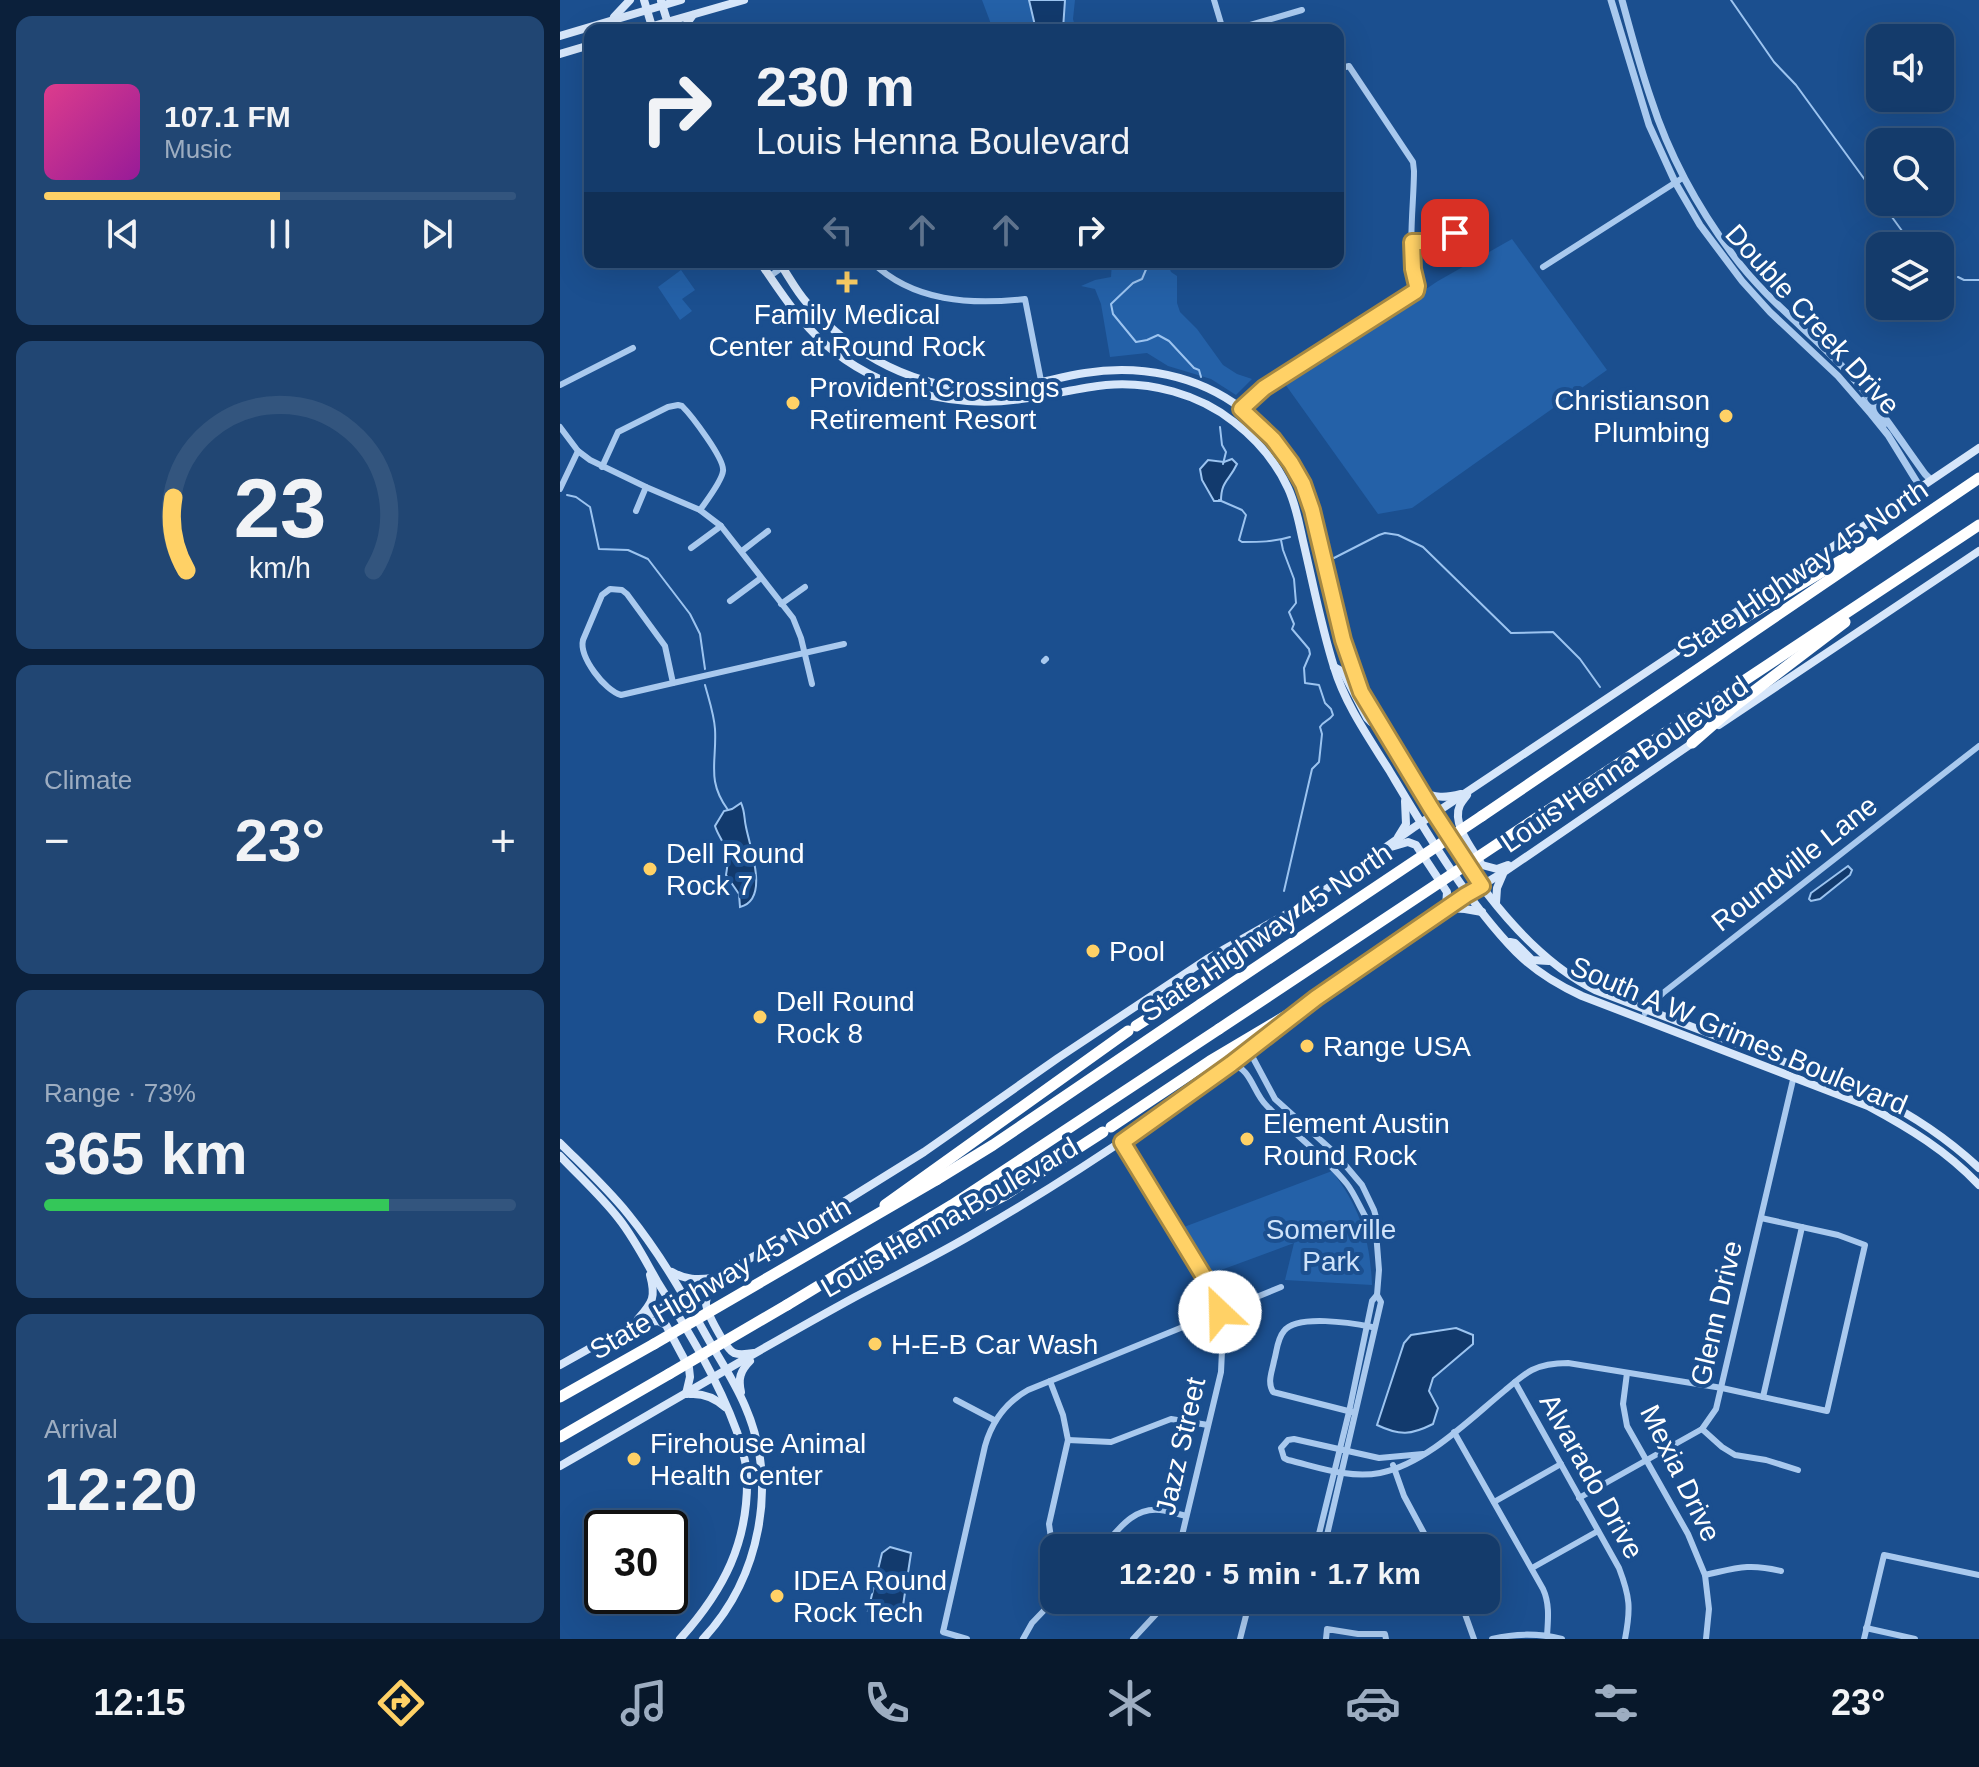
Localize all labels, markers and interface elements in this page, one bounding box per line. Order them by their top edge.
map controls [1866,24,1954,320]
button: sound [1866,24,1954,112]
text: 230 m [756,55,915,118]
icon: right [624,56,728,160]
text: 107.1 FM [164,100,291,133]
text: Louis Henna Boulevard [756,121,1130,162]
button: search [1866,128,1954,216]
text: Music [164,134,232,164]
pin [1421,199,1489,267]
icon: left [816,208,860,252]
icon: ahead [900,208,944,252]
icon: ahead [984,208,1028,252]
icon: right [1068,208,1112,252]
icon: arrive [1433,211,1477,255]
icon: previous [101,212,145,256]
icon: pause [258,212,302,256]
icon: next [415,212,459,256]
street label: Double Creek Drive [1719,218,1906,420]
button: layers [1866,232,1954,320]
marker: Family Medical Center at Round Rock [836,271,858,293]
place label: Family Medical Center at Round Rock [708,299,987,362]
place label: Provident Crossings Retirement Resort [809,372,1060,435]
place label: Christianson Plumbing [1554,385,1710,448]
marker: Provident Crossings Retirement Resort [784,394,802,412]
marker: Christianson Plumbing [1717,407,1735,425]
text: 23 [234,461,326,554]
street label: State Highway 45 North [1671,474,1934,665]
text: km/h [249,552,311,584]
street label: Louis Henna Boulevard [1495,670,1754,859]
text: Climate [44,765,132,795]
street label: Roundville Lane [1706,789,1883,937]
text: 23° [235,807,325,874]
text: − [44,816,70,865]
text: + [490,816,516,865]
street label: State Highway 45 North [1135,837,1398,1028]
place label: Dell Round Rock 7 [666,838,805,901]
marker: Dell Round Rock 7 [641,860,659,878]
place label: Pool [1109,936,1165,967]
marker: Pool [1084,942,1102,960]
street label: South A W Grimes Boulevard [1566,950,1912,1121]
place label: Dell Round Rock 8 [776,986,915,1049]
marker: Dell Round Rock 8 [751,1008,769,1026]
place label: Range USA [1323,1031,1471,1062]
marker: Range USA [1298,1037,1316,1055]
text: Range · 73% [44,1078,196,1108]
place label: Element Austin Round Rock [1263,1108,1450,1171]
text: 365 km [44,1120,248,1187]
marker: Element Austin Round Rock [1238,1130,1256,1148]
street label: Louis Henna Boulevard [815,1131,1083,1304]
street label: State Highway 45 North [584,1191,856,1366]
park label: Somerville Park [1266,1214,1396,1277]
street label: Glenn Drive [1685,1238,1748,1389]
position arrow [1178,1270,1262,1354]
place label: H-E-B Car Wash [891,1329,1098,1360]
marker: H-E-B Car Wash [866,1335,884,1353]
street label: Jazz Street [1150,1374,1211,1518]
street label: Alvarado Drive [1533,1388,1650,1564]
street label: Mexia Drive [1634,1400,1727,1546]
text: Arrival [44,1414,118,1444]
place label: Firehouse Animal Health Center [650,1428,866,1491]
marker: Firehouse Animal Health Center [625,1450,643,1468]
text: 12:20 [44,1456,197,1523]
speed limit sign: 30 [584,1510,688,1614]
text: 12:20 · 5 min · 1.7 km [1119,1557,1421,1590]
place label: IDEA Round Rock Tech [793,1565,947,1628]
marker: IDEA Round Rock Tech [768,1587,786,1605]
icon: directions [373,1675,429,1731]
icon: music [616,1675,672,1731]
icon: phone [859,1675,915,1731]
icon: climate [1102,1675,1158,1731]
icon: car [1345,1675,1401,1731]
icon: filters [1588,1675,1644,1731]
text: 12:15 [94,1682,186,1723]
text: 23° [1831,1682,1885,1723]

